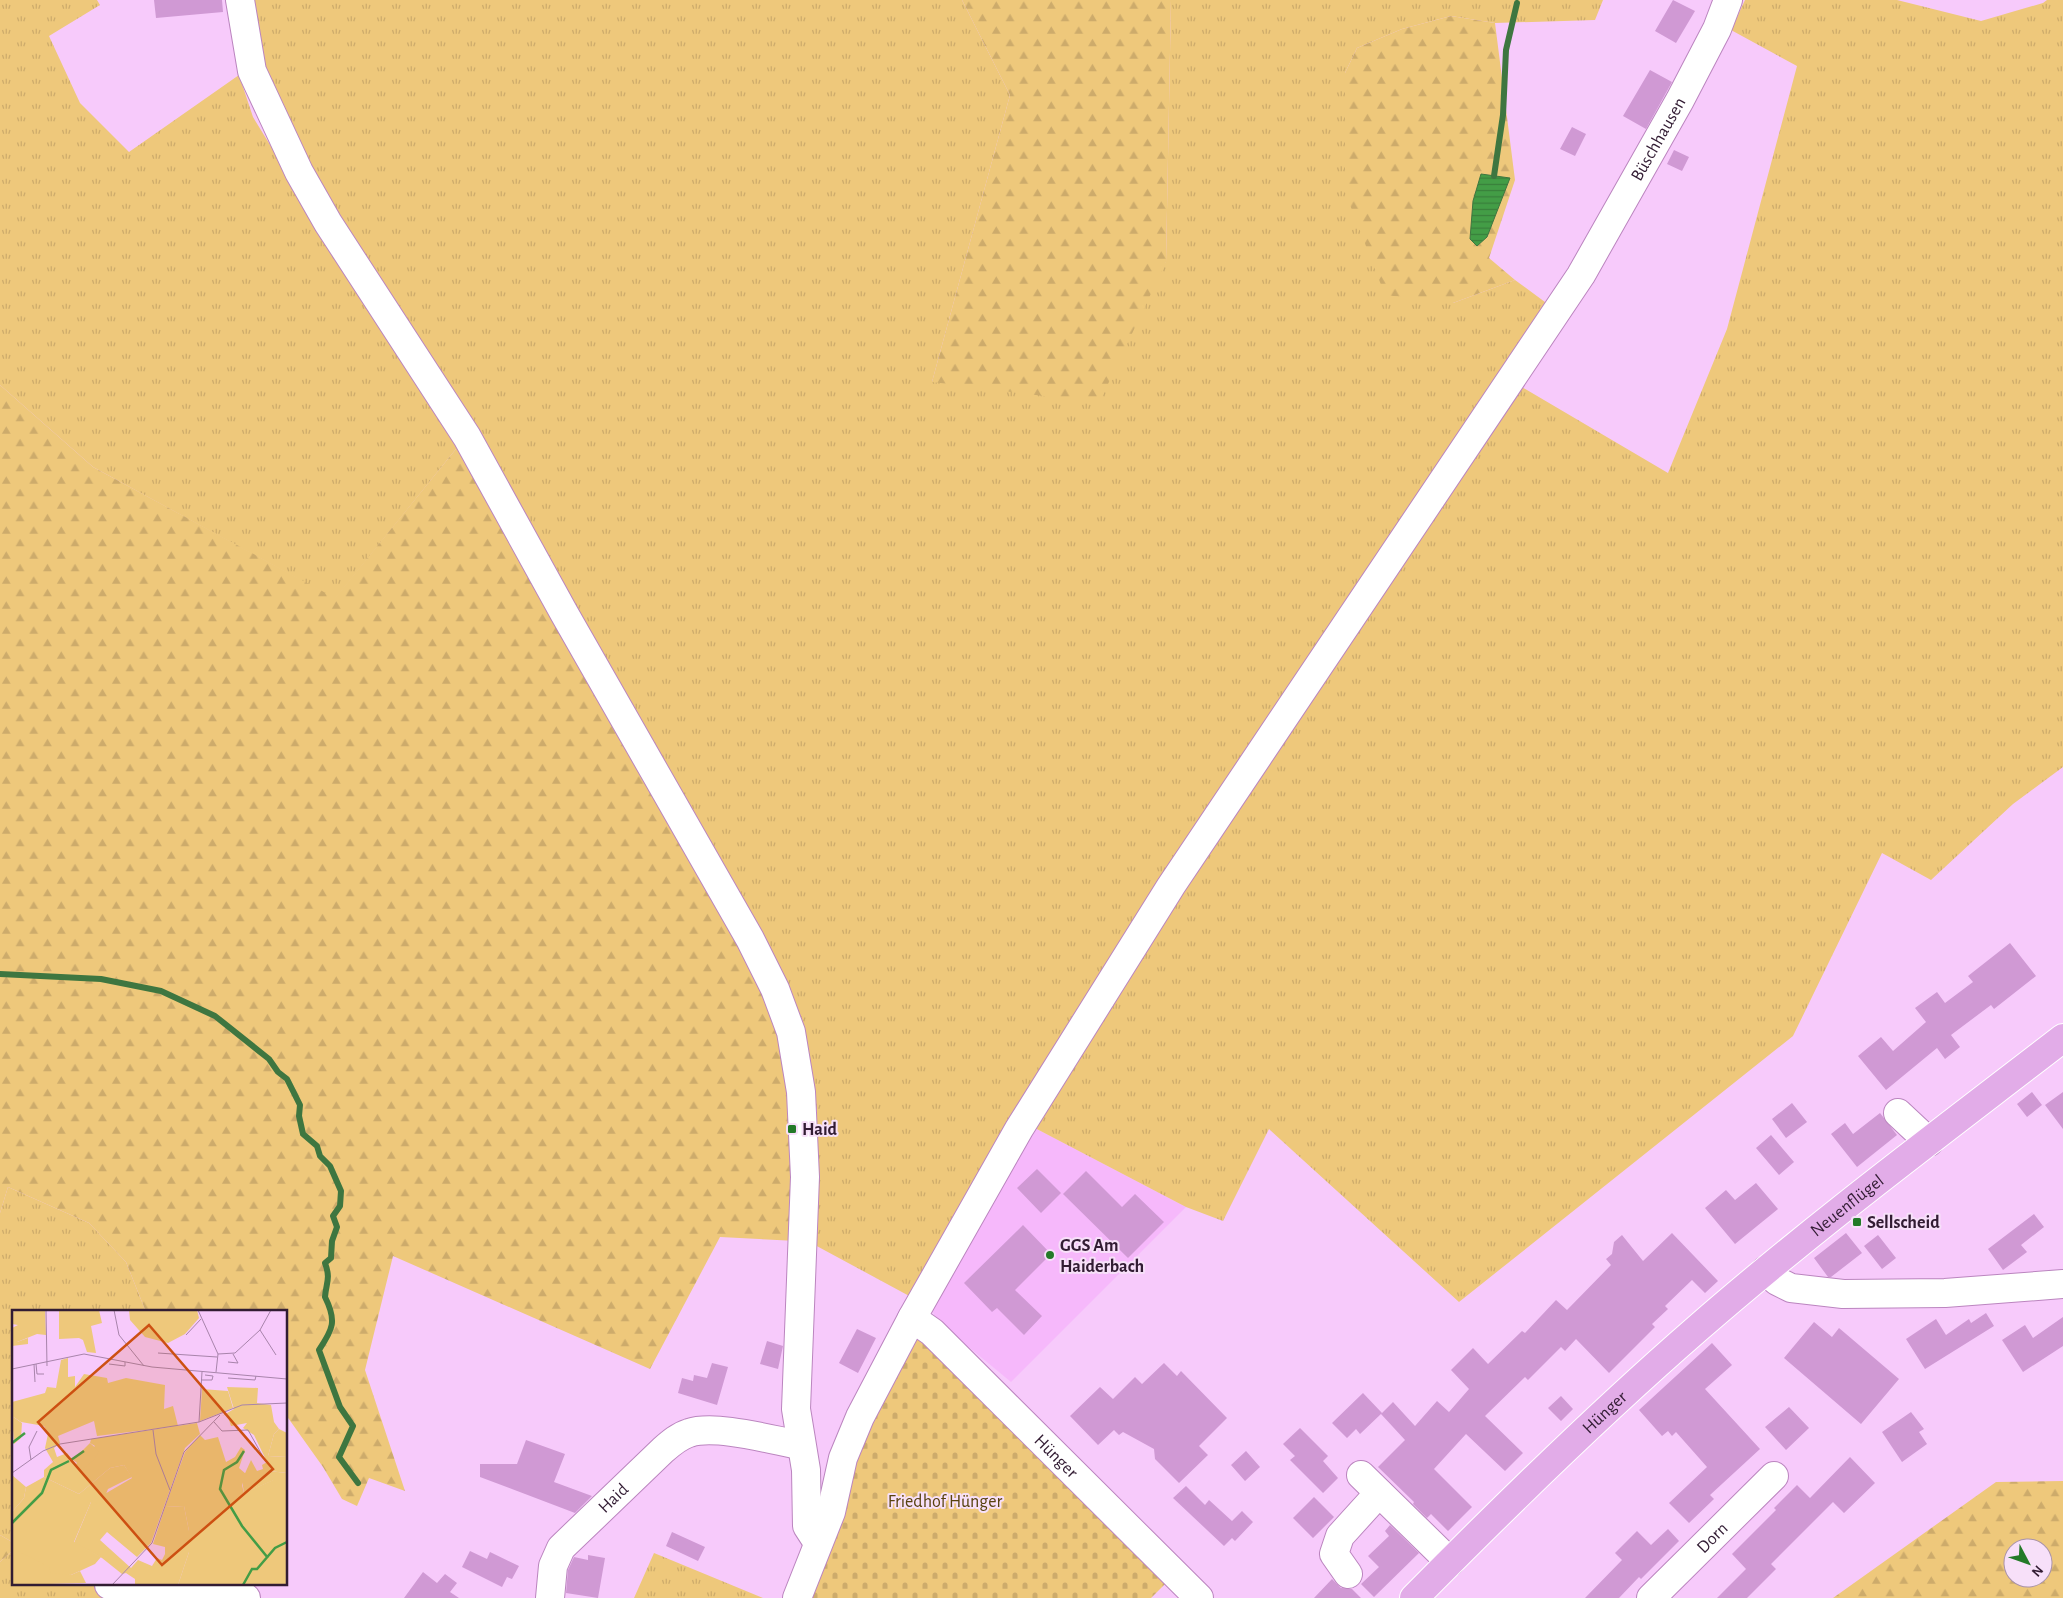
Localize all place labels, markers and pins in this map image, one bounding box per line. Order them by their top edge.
place label: Haid [802,1121,838,1139]
marker: Haid [786,1123,798,1135]
place label: Sellscheid [1867,1214,1940,1232]
marker: Sellscheid [1851,1216,1863,1228]
place label: GGS Am Haiderbach [1060,1237,1144,1276]
marker: GGS Am Haiderbach [1044,1249,1056,1261]

